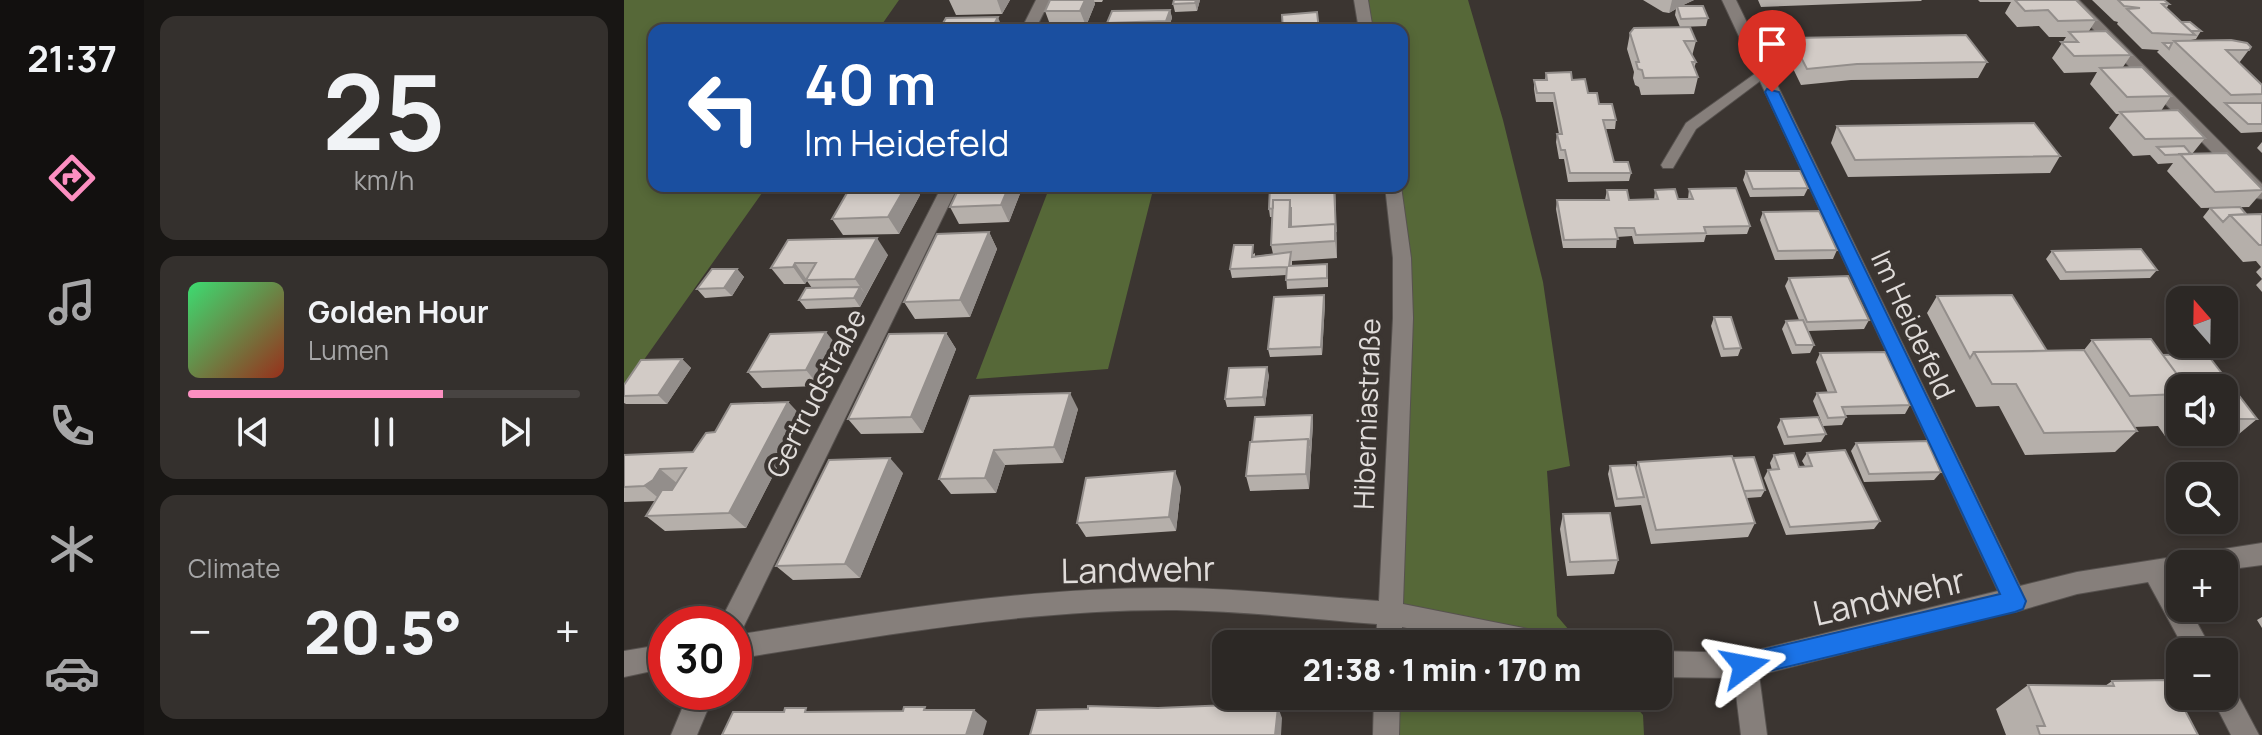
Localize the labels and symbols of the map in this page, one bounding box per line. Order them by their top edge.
pin [1738,10,1806,92]
street label: Im Heidefeld [1863,244,1965,405]
north arrow [2166,286,2238,358]
street label: Gertrudstraße [756,302,874,484]
street label: Hiberniastraße [1344,318,1388,510]
street label: Landwehr [1060,545,1215,593]
street label: Landwehr [1808,556,1969,636]
speed limit sign: 30 [648,606,752,710]
position arrow [1703,624,1787,708]

